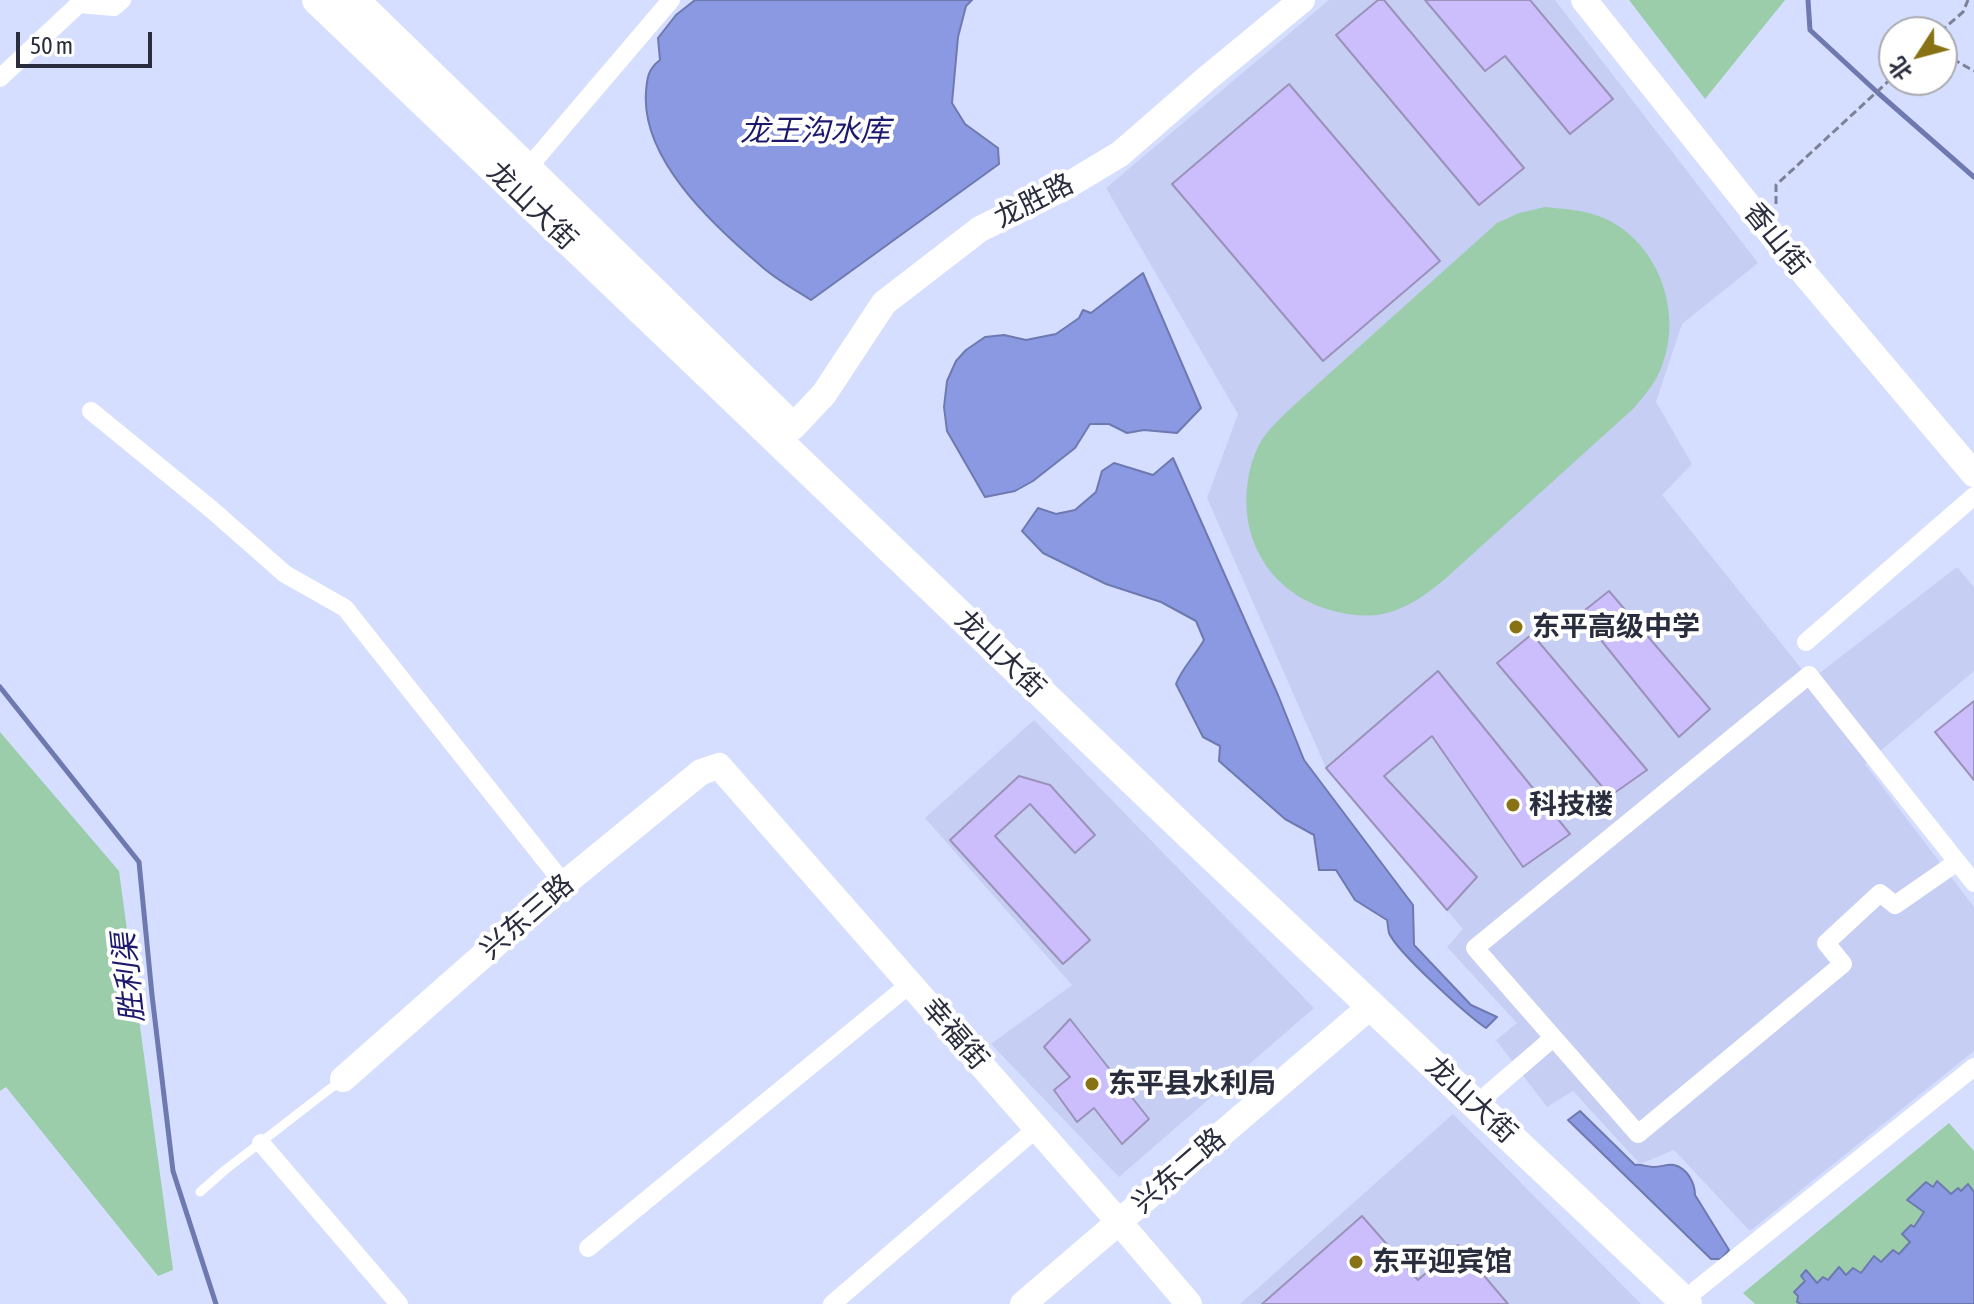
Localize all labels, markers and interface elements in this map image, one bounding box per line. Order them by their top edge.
scale bar [20,16,156,66]
north arrow [1878,16,1958,96]
text: 50 m [30,32,73,59]
text: 北 [1883,52,1917,85]
water label: 龙王沟水库 [740,114,890,150]
street label: 龙山大街 [480,155,584,257]
street label: 龙胜路 [989,167,1079,235]
street label: 香山街 [1737,196,1815,282]
street label: 龙山大街 [948,603,1052,705]
place label: 东平高级中学 [1532,610,1700,644]
marker: 东平高级中学 [1507,618,1525,636]
place label: 科技楼 [1529,788,1613,822]
marker: 科技楼 [1504,796,1522,814]
street label: 兴东三路 [474,868,580,966]
water label: 胜利渠 [106,931,152,1025]
street label: 幸福街 [915,991,995,1077]
street label: 龙山大街 [1419,1050,1523,1150]
place label: 东平县水利局 [1108,1067,1276,1101]
marker: 东平县水利局 [1083,1075,1101,1093]
street label: 兴东二路 [1126,1122,1232,1220]
place label: 东平迎宾馆 [1372,1245,1512,1279]
marker: 东平迎宾馆 [1347,1253,1365,1271]

